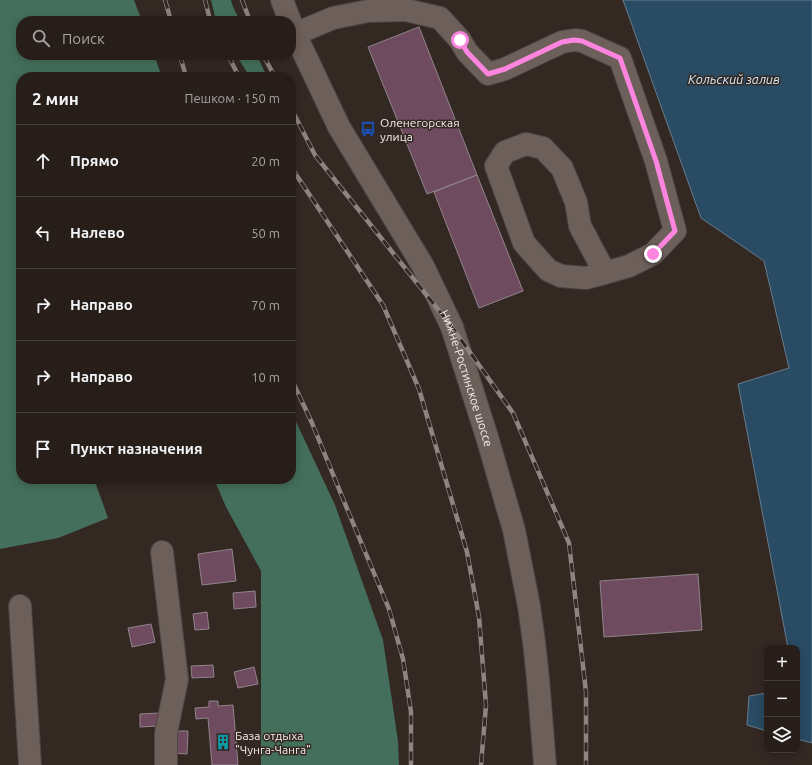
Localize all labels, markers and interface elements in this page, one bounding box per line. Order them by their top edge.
search box [16,16,296,60]
icon: search [30,27,52,49]
text: Поиск [62,30,105,47]
route start [451,31,469,49]
water label: Кольский залив [688,72,780,86]
text: 2 мин [32,89,79,108]
text: Пешком · 150 m [184,91,280,105]
place label: Оленегорская улица [380,116,460,143]
bus stop icon: Оленегорская улица [359,120,377,138]
icon: ahead [32,150,54,172]
text: Прямо [70,152,119,169]
text: 20 m [251,154,280,168]
icon: left [32,222,54,244]
text: Налево [70,224,125,241]
text: 50 m [251,226,280,240]
route end [644,245,662,263]
icon: right [32,294,54,316]
text: Направо [70,296,133,313]
text: 70 m [251,298,280,312]
street label: Нижне-Ростинское шоссе [438,308,496,448]
icon: right [32,366,54,388]
text: Направо [70,368,133,385]
text: 10 m [251,370,280,384]
icon: arrive [32,438,54,460]
text: Пункт назначения [70,440,203,457]
map controls [764,645,800,753]
button: + [764,645,800,681]
button: − [764,681,800,717]
button: layers [764,717,800,753]
place label: База отдыха "Чунга-Чанга" [235,729,311,756]
building icon: База отдыха "Чунга-Чанга" [214,733,232,751]

